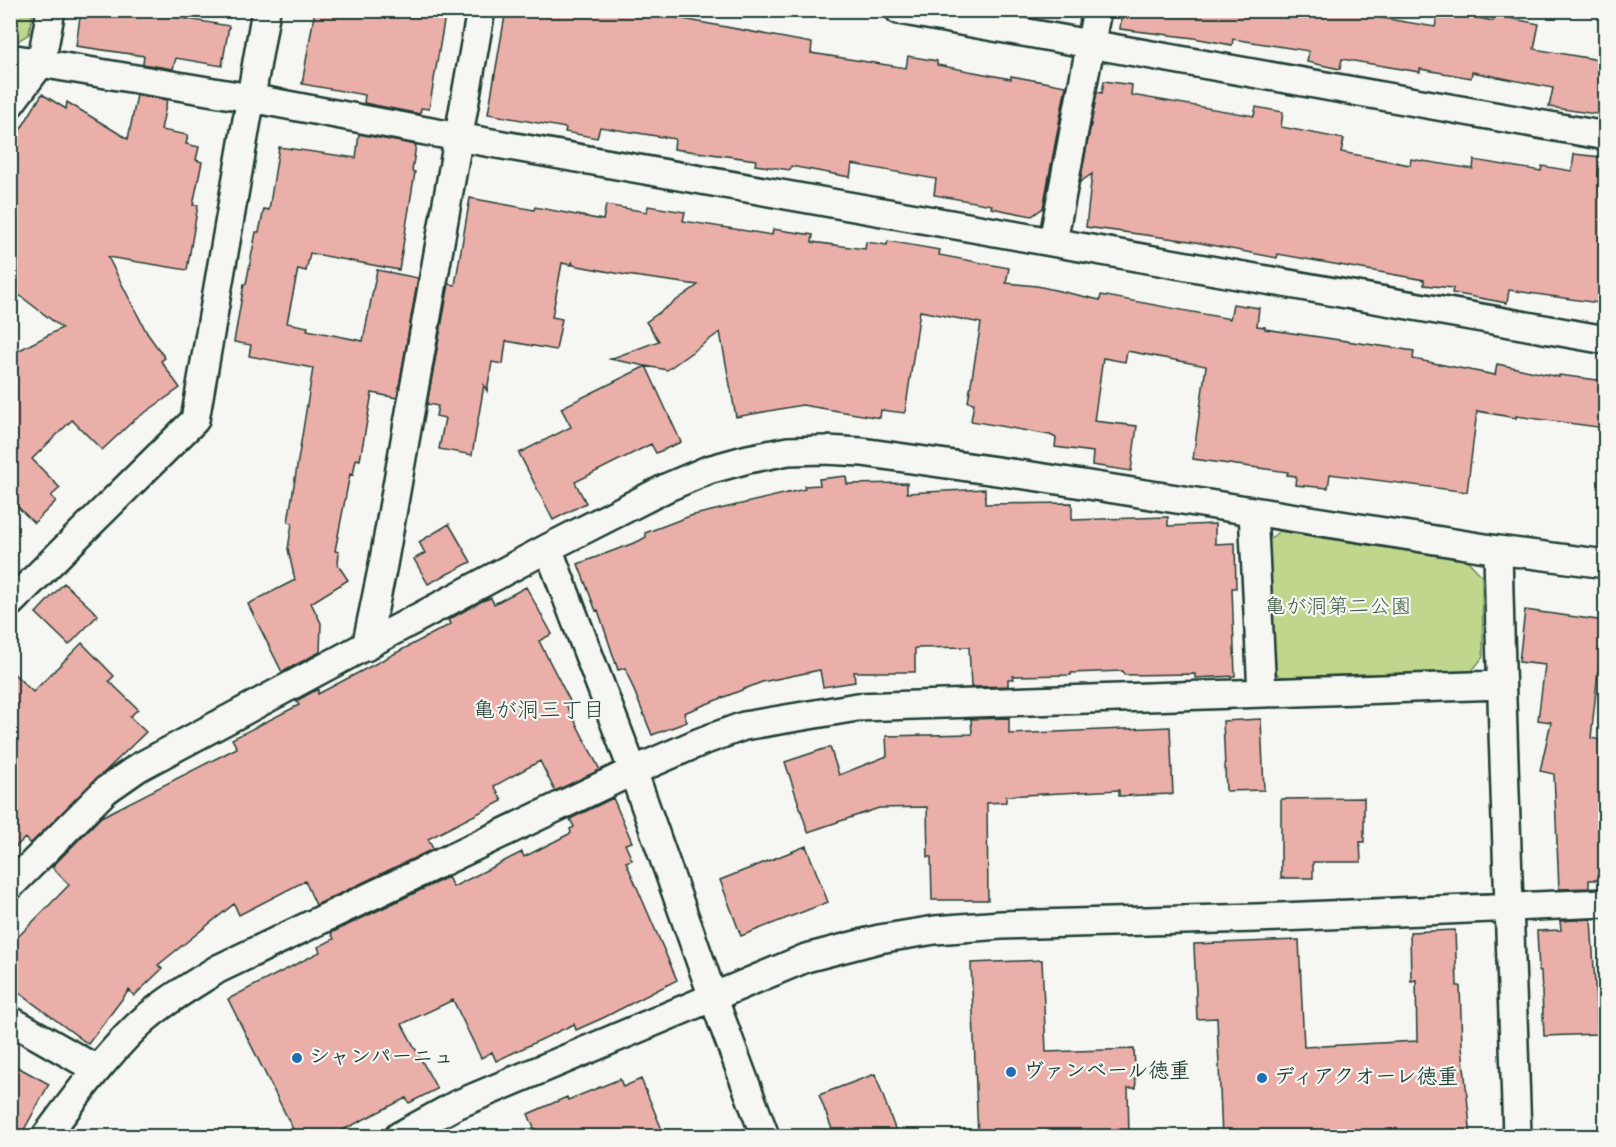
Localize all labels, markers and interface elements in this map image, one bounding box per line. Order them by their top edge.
park label: 亀が洞第二公園 [1265,593,1412,623]
district label: 亀が洞三丁目 [473,696,605,728]
place label: シャンパーニュ [309,1043,454,1073]
marker: シャンパーニュ [290,1051,304,1065]
place label: ヴァンベール徳重 [1023,1057,1190,1087]
place label: ディアクオーレ徳重 [1274,1063,1458,1093]
marker: ヴァンベール徳重 [1004,1065,1018,1079]
marker: ディアクオーレ徳重 [1255,1071,1269,1085]

